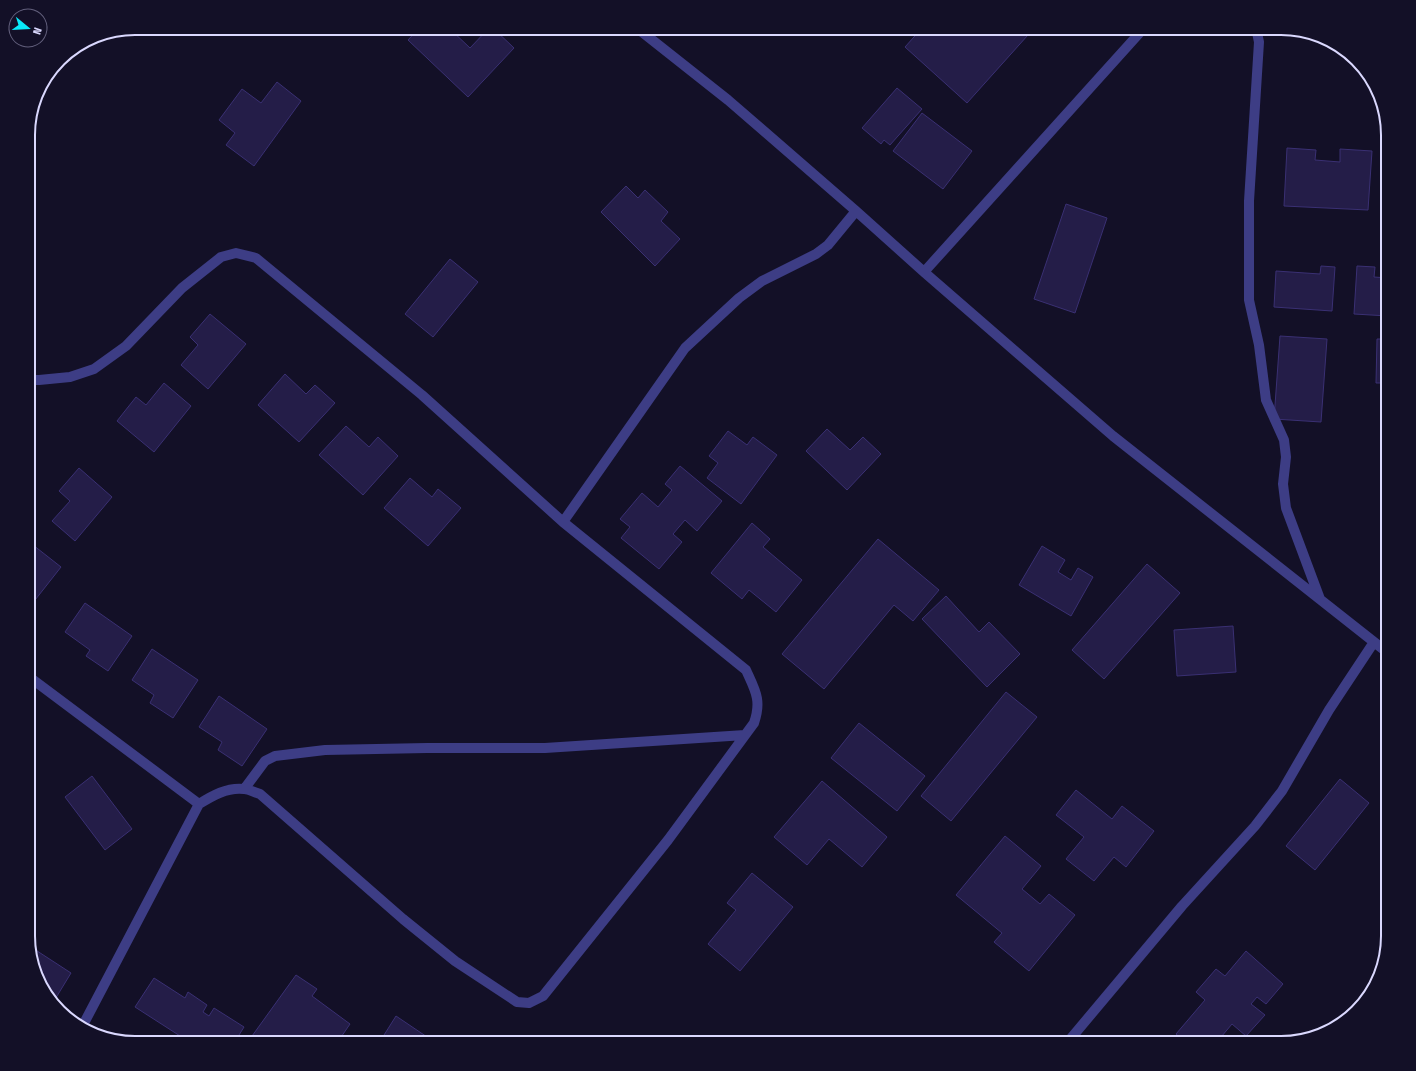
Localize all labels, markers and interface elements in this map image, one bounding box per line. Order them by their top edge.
north arrow [8,8,48,48]
text: N [30,26,44,36]

